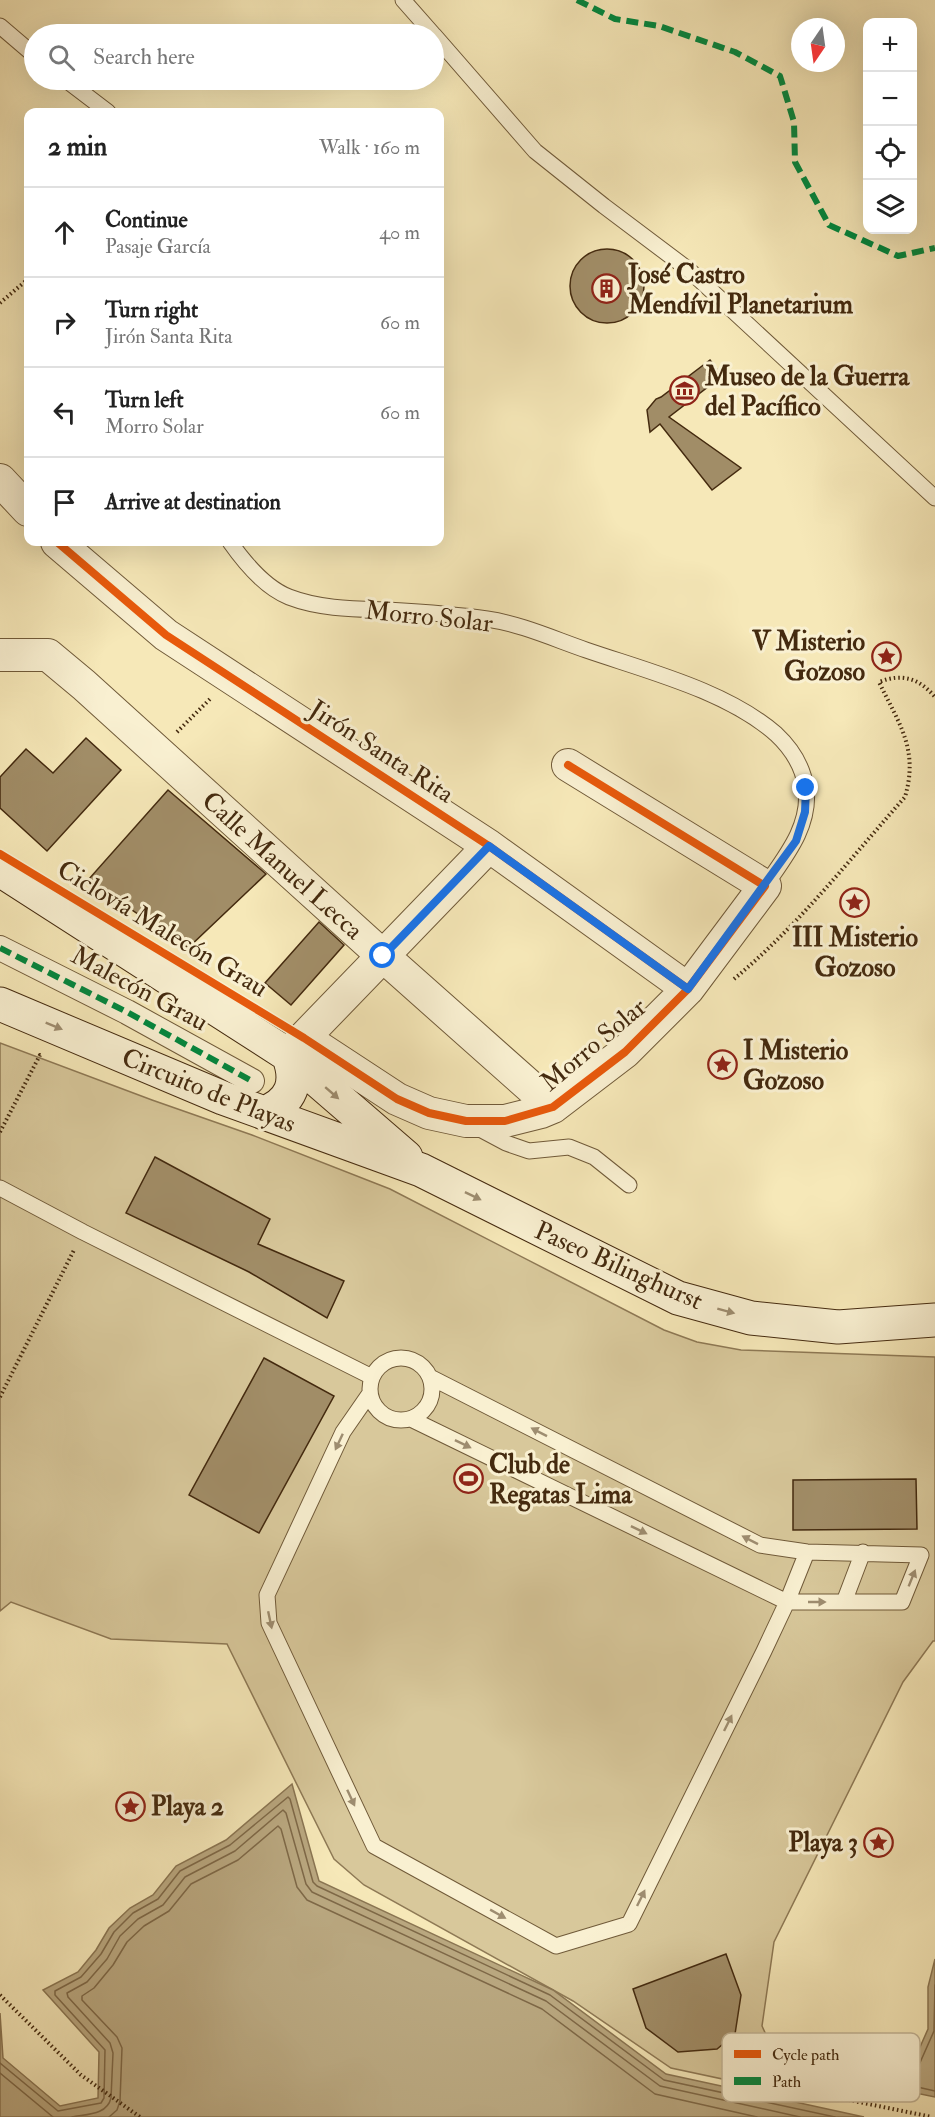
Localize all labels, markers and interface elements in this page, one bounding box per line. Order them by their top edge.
north arrow [791,18,845,72]
map controls [863,18,917,234]
button: + [863,18,917,72]
search box [24,24,444,90]
icon: search [45,41,78,74]
text: Search here [93,43,195,71]
button: − [863,72,917,126]
button: locate [863,126,917,180]
text: 2 min [48,131,107,163]
text: Walk · 160 m [319,135,420,160]
button: layers [863,180,917,234]
text: Continue [105,206,188,234]
icon: ahead [48,216,81,249]
text: 40 m [379,220,420,245]
text: Pasaje García [105,234,211,259]
place label: José Castro Mendívil Planetarium [626,259,854,321]
building icon: José Castro Mendívil Planetarium [591,273,623,305]
text: Turn right [105,296,198,324]
icon: right [48,306,81,339]
text: 60 m [380,310,420,335]
text: Jirón Santa Rita [105,324,233,349]
place label: Museo de la Guerra del Pacífico [704,361,910,423]
museum icon: Museo de la Guerra del Pacífico [668,375,700,407]
text: Turn left [105,386,184,414]
icon: left [48,396,81,429]
text: 60 m [380,400,420,425]
text: Morro Solar [105,414,204,439]
icon: arrive [48,486,81,519]
text: Arrive at destination [105,488,281,516]
street label: Morro Solar [363,594,495,640]
place label: V Misterio Gozoso [751,626,865,688]
place icon: V Misterio Gozoso [870,640,902,672]
street label: Jirón Santa Rita [302,693,460,811]
route end [792,774,818,800]
street label: Calle Manuel Lecca [195,785,370,947]
street label: Ciclovía Malecón Grau [52,853,274,1003]
place icon: III Misterio Gozoso [839,887,871,919]
place label: III Misterio Gozoso [792,922,919,984]
street label: Malecón Grau [66,939,214,1037]
route start [369,942,395,968]
street label: Morro Solar [534,991,653,1098]
one-way arrow [46,1021,64,1031]
place label: I Misterio Gozoso [743,1035,849,1097]
street label: Circuito de Playas [117,1041,300,1140]
place icon: I Misterio Gozoso [706,1049,738,1081]
one-way arrow [324,1086,339,1099]
one-way arrow [465,1191,482,1201]
street label: Paseo Bilinghurst [530,1215,708,1317]
one-way arrow [717,1307,735,1316]
one-way arrow [530,1428,547,1437]
one-way arrow [334,1433,343,1450]
one-way arrow [455,1440,472,1449]
place label: Club de Regatas Lima [489,1449,633,1512]
sports icon: Club de Regatas Lima [452,1463,484,1495]
one-way arrow [630,1525,647,1534]
one-way arrow [741,1535,759,1545]
one-way arrow [907,1569,917,1587]
one-way arrow [807,1597,826,1607]
one-way arrow [266,1611,276,1630]
one-way arrow [723,1715,732,1732]
one-way arrow [346,1789,355,1806]
place icon: Playa 2 [114,1790,146,1822]
place label: Playa 2 [151,1791,224,1824]
place icon: Playa 3 [863,1826,895,1858]
place label: Playa 3 [788,1827,858,1860]
one-way arrow [637,1890,646,1907]
one-way arrow [489,1909,506,1919]
legend [722,2033,920,2102]
text: Cycle path [772,2045,840,2066]
text: Path [772,2072,802,2092]

